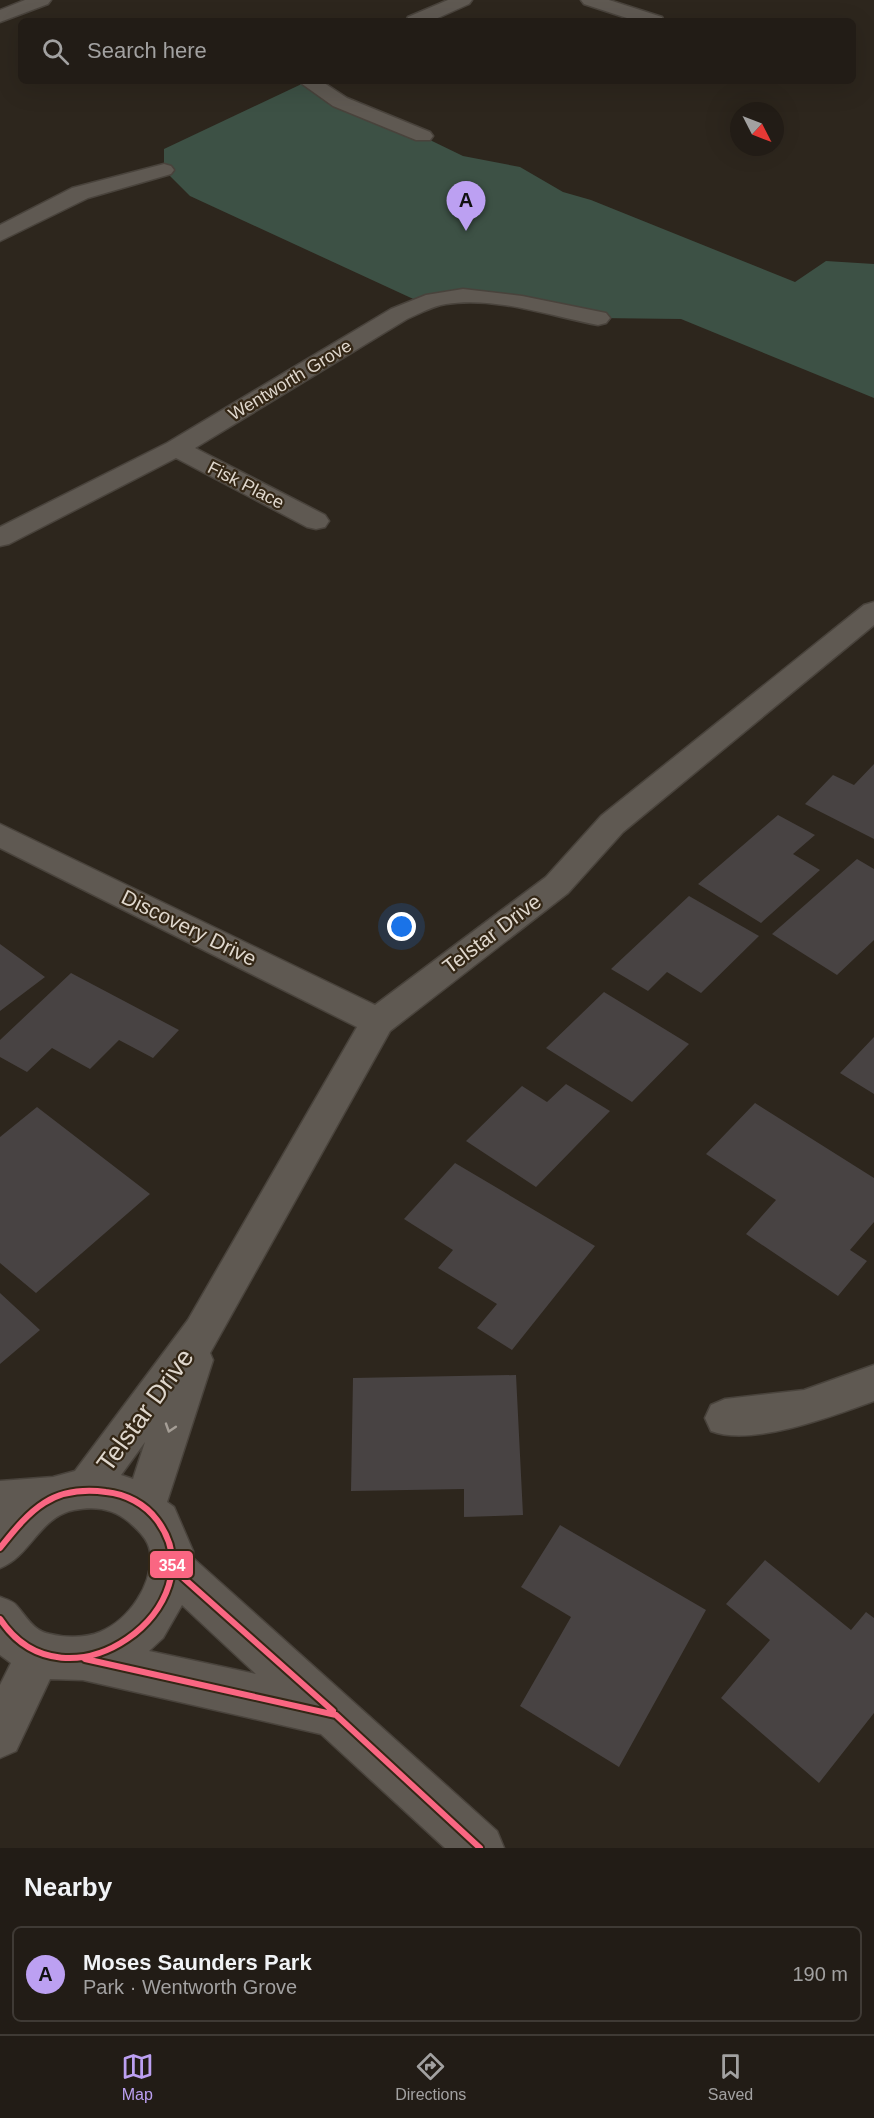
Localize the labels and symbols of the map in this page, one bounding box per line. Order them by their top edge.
north arrow [730,102,784,156]
pin: A [446,182,486,231]
street label: Wentworth Grove [225,335,355,425]
street label: Fisk Place [204,457,288,513]
street label: Discovery Drive [118,885,260,970]
street label: Telstar Drive [438,889,545,978]
your location [387,912,416,941]
street label: Telstar Drive [90,1343,200,1477]
one-way arrow [165,1422,178,1433]
line badge: 354 [149,1550,194,1579]
text: 354 [159,1557,185,1574]

